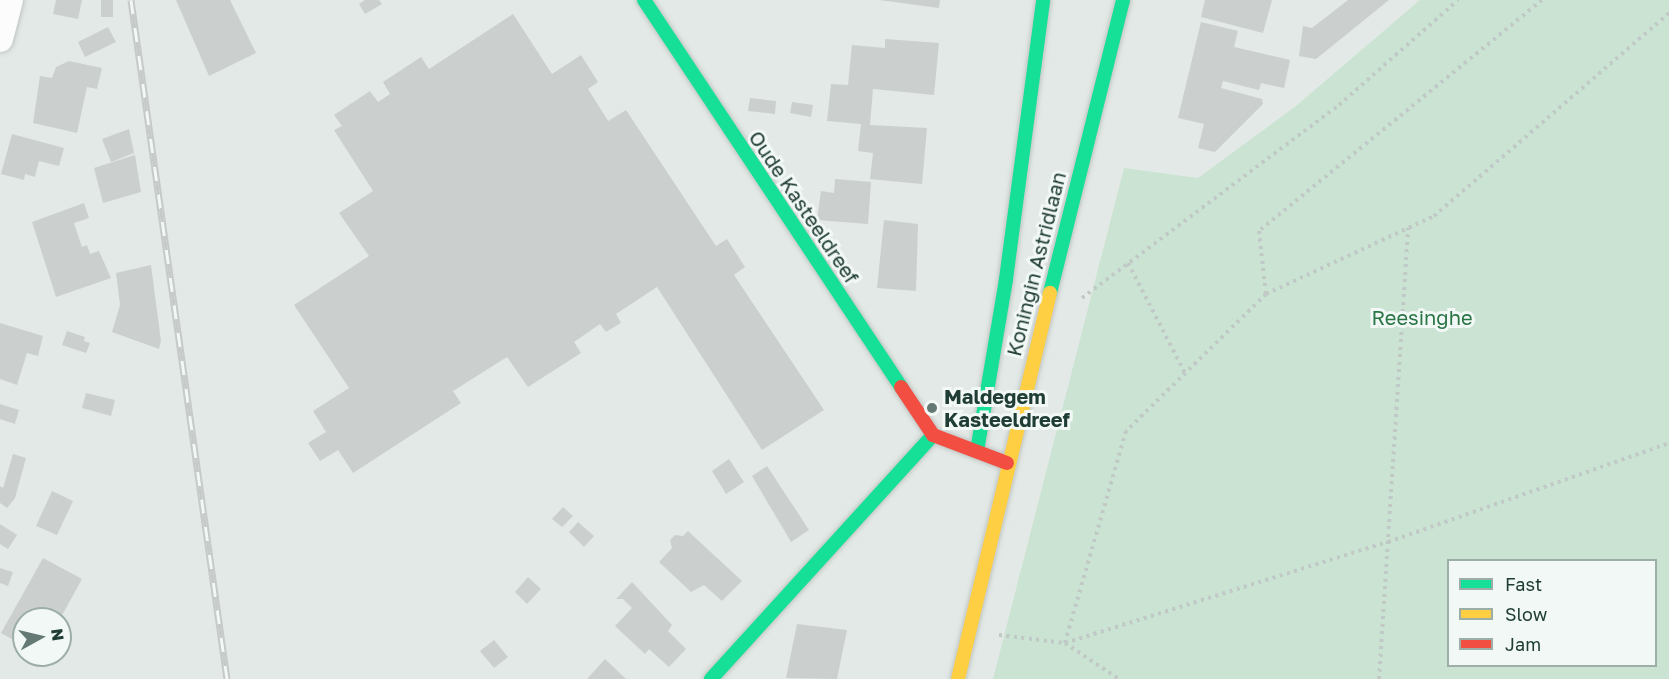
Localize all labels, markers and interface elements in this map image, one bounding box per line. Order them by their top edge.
street label: Oude Kasteeldreef [744,126,864,288]
street label: Koningin Astridlaan [1001,169,1071,359]
park label: Reesinghe [1371,305,1473,329]
place label: Maldegem Kasteeldreef [944,384,1070,431]
marker: Maldegem Kasteeldreef [925,401,939,415]
legend [1447,559,1657,667]
text: Fast [1505,573,1542,595]
text: Slow [1505,603,1547,625]
north arrow [12,607,72,667]
text: N [47,627,69,642]
text: Jam [1505,633,1541,655]

